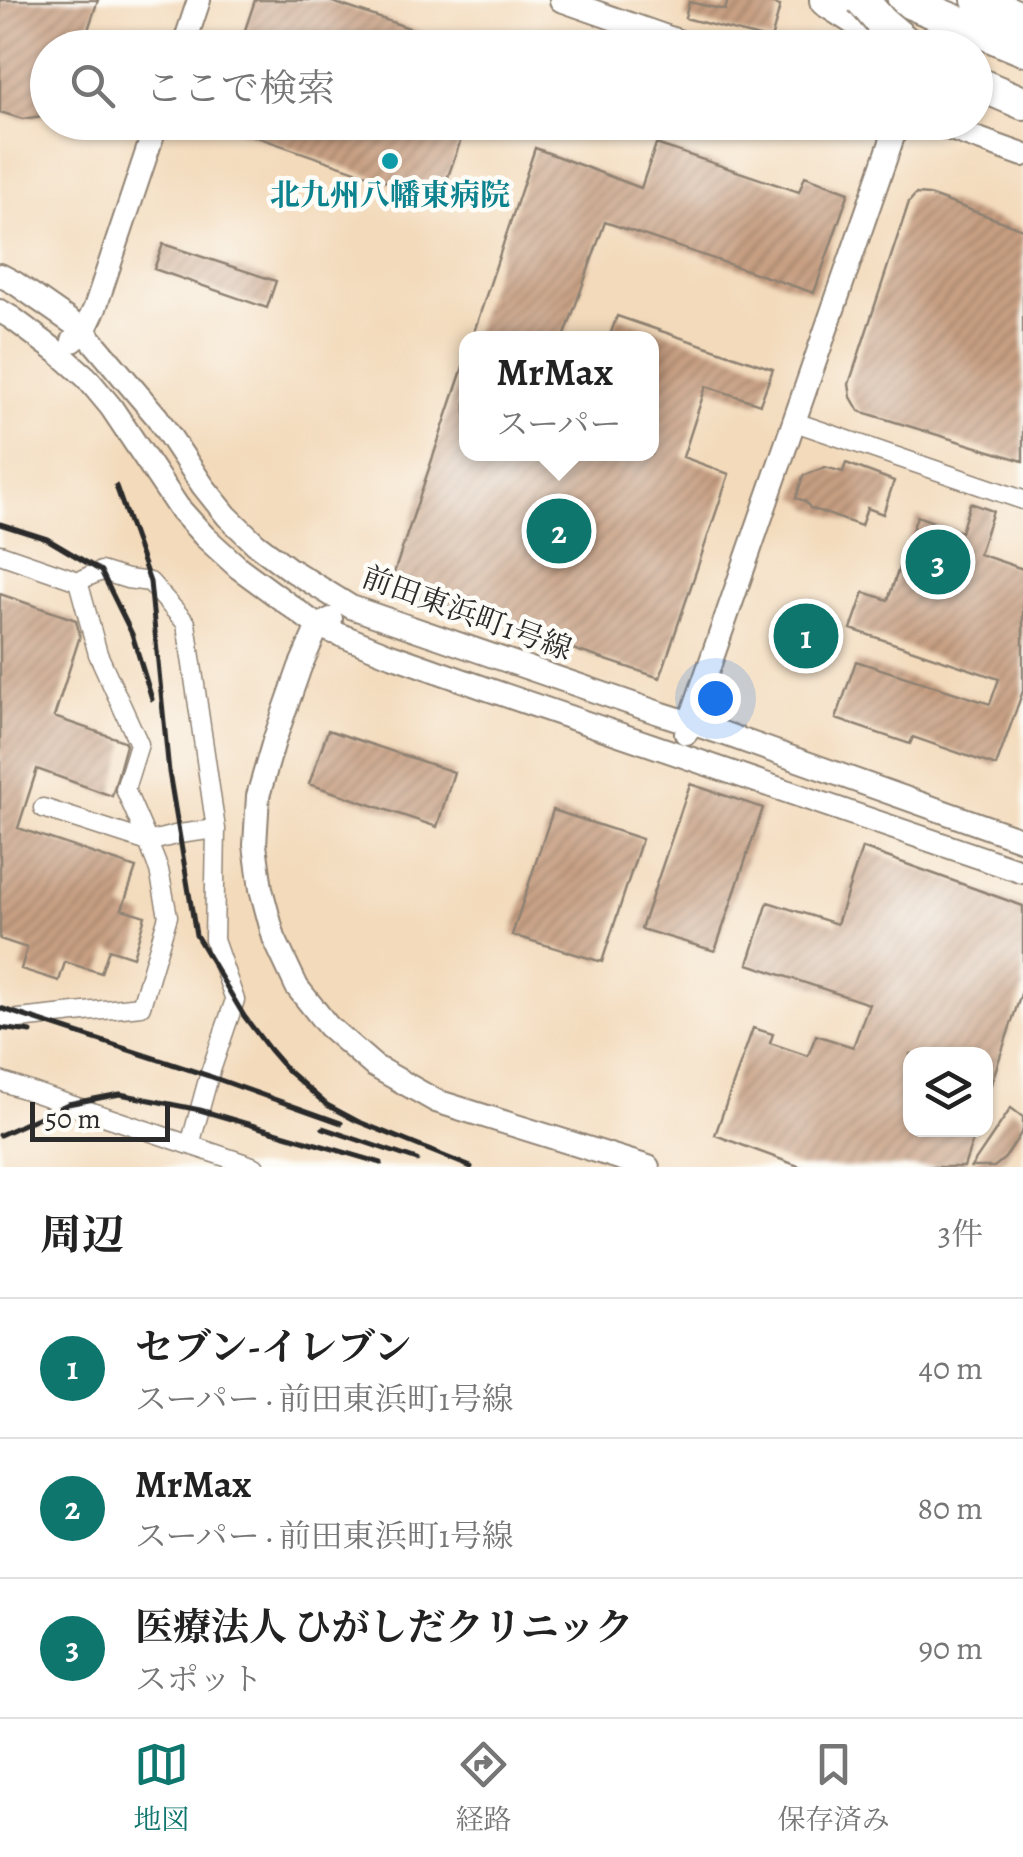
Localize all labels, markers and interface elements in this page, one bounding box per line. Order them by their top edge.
search box [30,30,993,140]
icon: search [65,58,120,113]
text: ここで検索 [145,62,335,114]
marker: 北九州八幡東病院 [379,150,401,172]
place label: 北九州八幡東病院 [270,175,510,215]
popup [459,331,659,461]
text: MrMax [497,346,613,398]
text: スーパー [497,402,621,446]
pin: 2 [526,494,592,568]
pin: 3 [906,524,970,600]
street label: 前田東浜町1号線 [357,557,577,669]
pin: 1 [774,598,838,674]
your location [690,673,741,724]
map controls [903,1047,993,1137]
button: layers [903,1047,993,1137]
scale bar [30,1097,170,1142]
text: 50 m [45,1100,101,1138]
text: 周辺 [40,1206,124,1263]
text: 3件 [938,1212,983,1256]
text: セブン-イレブン [135,1321,411,1373]
text: 1 [67,1346,78,1390]
text: 40 m [918,1346,983,1390]
text: スーパー · 前田東浜町1号線 [135,1377,514,1421]
text: MrMax [135,1458,251,1510]
text: 2 [65,1486,80,1530]
text: 80 m [917,1486,983,1530]
text: スーパー · 前田東浜町1号線 [135,1514,514,1558]
text: 医療法人 ひがしだクリニック [135,1601,633,1653]
text: 3 [66,1626,79,1670]
text: 90 m [918,1626,983,1670]
text: スポット [135,1657,263,1701]
tab: 地図 [133,1737,189,1839]
tab: 経路 [455,1737,512,1839]
tab: 保存済み [778,1737,890,1839]

